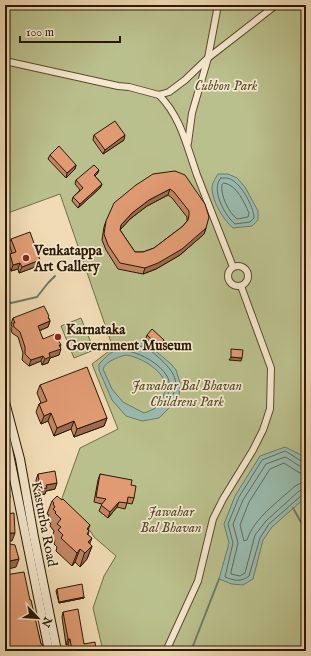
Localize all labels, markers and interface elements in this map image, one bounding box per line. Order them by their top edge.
scale bar [20,18,120,44]
text: 100 m [26,25,54,40]
park label: Cubbon Park [195,77,258,95]
place label: Venkatappa Art Gallery [33,242,103,276]
marker: Venkatappa Art Gallery [21,253,31,263]
place label: Karnataka Government Museum [66,321,192,355]
marker: Karnataka Government Museum [53,332,63,342]
park label: Jawahar Bal Bhavan Childrens Park [132,377,242,411]
street label: Kasturba Road [27,480,61,569]
park label: Jawahar Bal Bhavan [140,503,202,537]
north arrow [18,598,58,638]
text: N [38,614,55,630]

